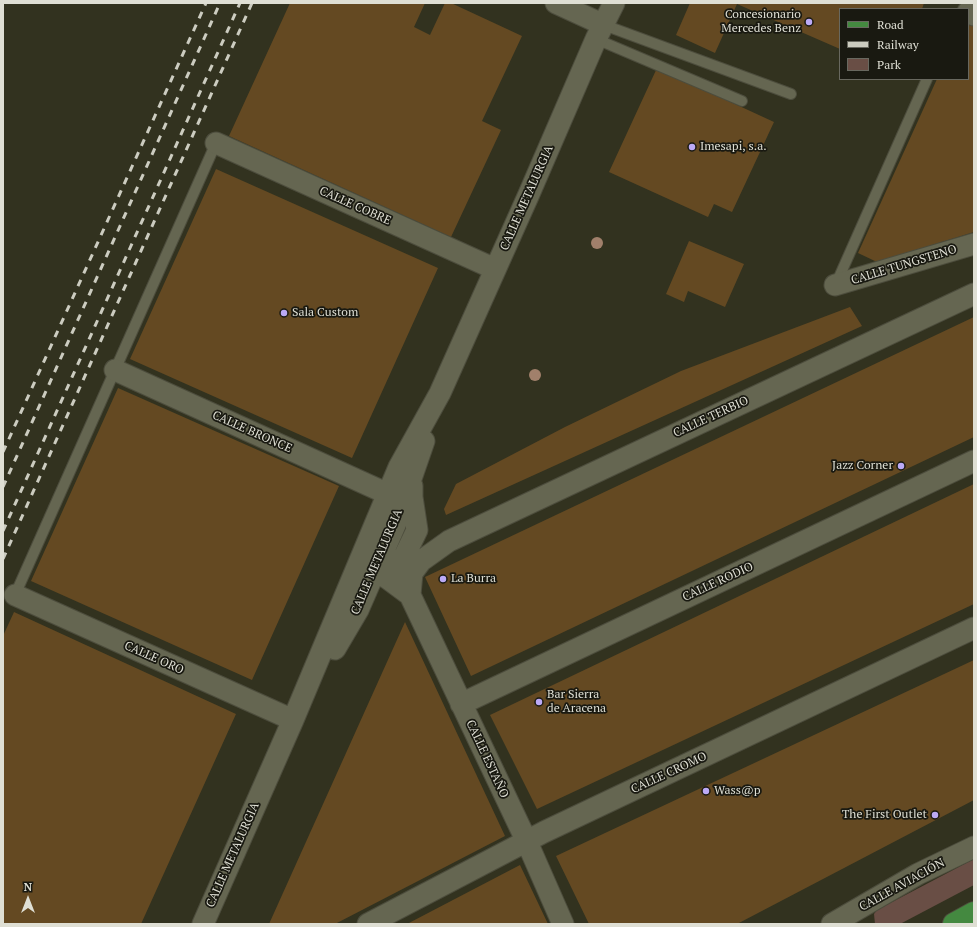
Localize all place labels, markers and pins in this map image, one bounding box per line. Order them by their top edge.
place label: Concesionario Mercedes Benz [721,8,801,36]
marker: Concesionario Mercedes Benz [804,17,814,27]
place label: Imesapi, s.a. [700,140,767,154]
marker: Imesapi, s.a. [687,142,697,152]
place label: Sala Custom [292,306,358,320]
marker: Sala Custom [279,308,289,318]
place label: Jazz Corner [832,459,893,473]
marker: Jazz Corner [896,461,906,471]
place label: La Burra [451,572,496,586]
marker: La Burra [438,574,448,584]
place label: Bar Sierra de Aracena [547,688,606,716]
marker: Bar Sierra de Aracena [534,697,544,707]
place label: Wass@p [714,784,760,798]
marker: Wass@p [701,786,711,796]
place label: The First Outlet [842,808,927,822]
marker: The First Outlet [930,810,940,820]

